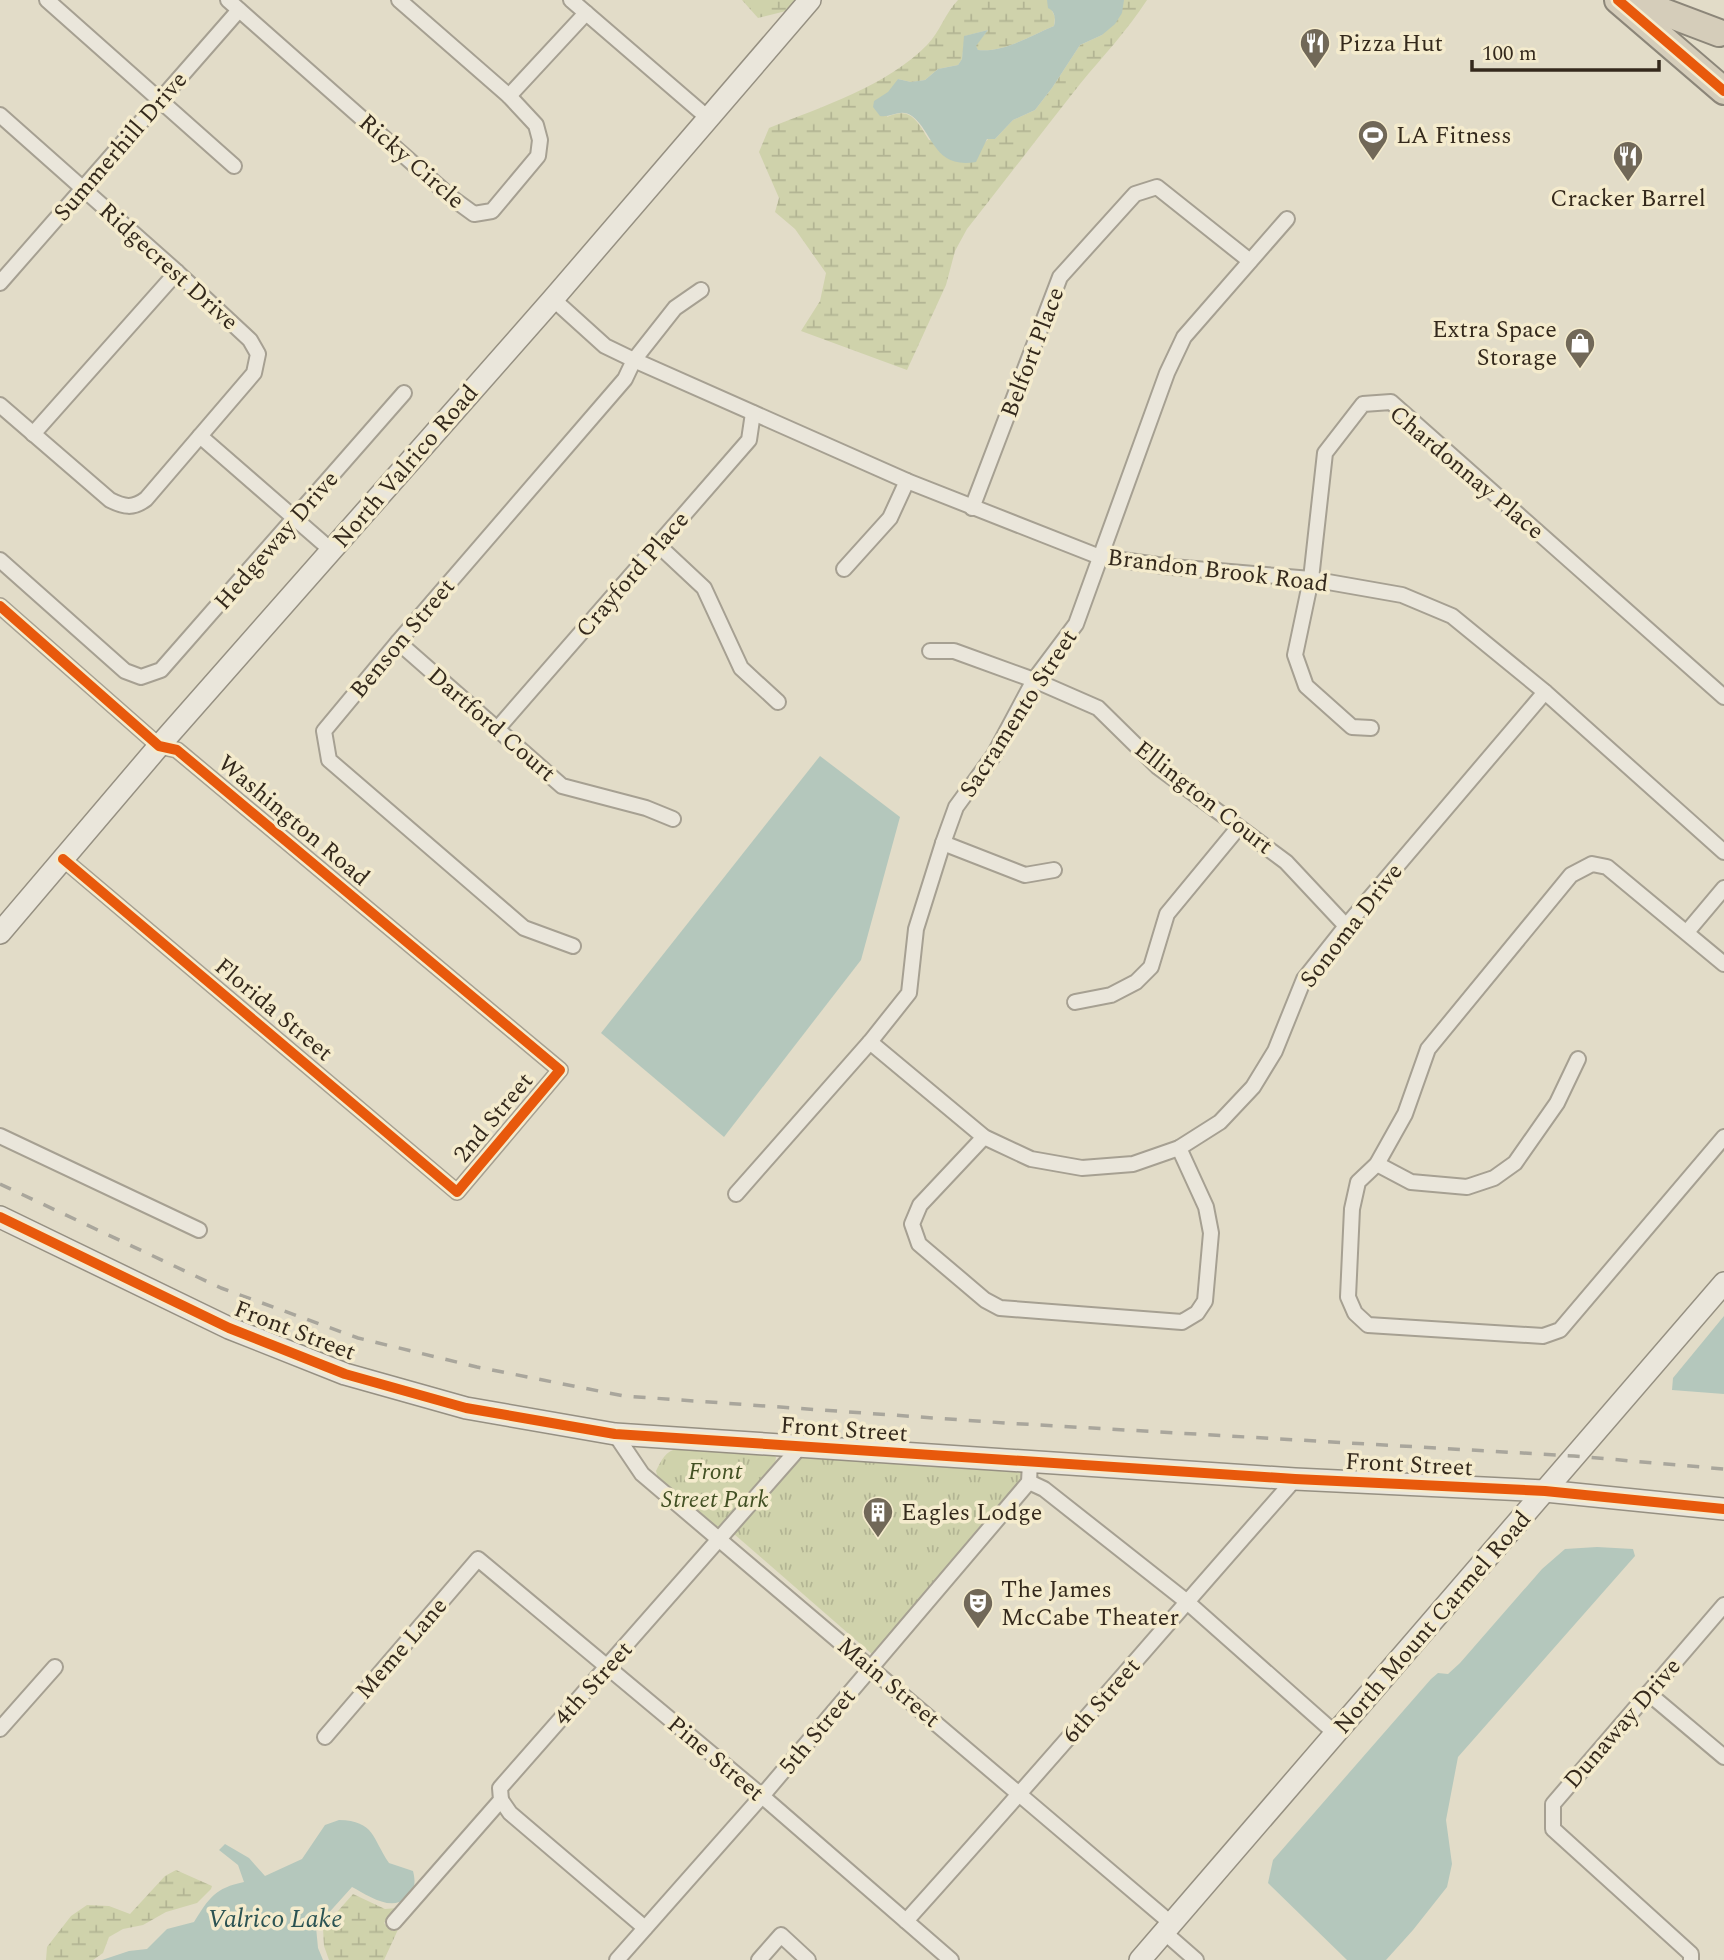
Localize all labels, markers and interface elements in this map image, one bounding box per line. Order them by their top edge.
restaurant icon: Pizza Hut [1298,26,1332,70]
place label: Pizza Hut [1338,26,1443,62]
scale bar [1472,28,1659,72]
text: 100 m [1482,38,1537,70]
street label: Summerhill Drive [45,64,196,230]
street label: Ricky Circle [350,105,472,218]
sports icon: LA Fitness [1356,118,1390,162]
place label: LA Fitness [1396,118,1512,154]
restaurant icon: Cracker Barrel [1611,139,1645,183]
place label: Cracker Barrel [1550,181,1706,217]
street label: Ridgecrest Drive [90,194,246,339]
street label: Belfort Place [992,282,1074,423]
place label: Extra Space Storage [1432,312,1557,376]
shop icon: Extra Space Storage [1563,326,1597,370]
street label: North Valrico Road [324,377,487,557]
street label: Chardonnay Place [1381,397,1552,549]
street label: Hedgeway Drive [206,463,348,618]
street label: Crayford Place [567,503,698,646]
street label: Brandon Brook Road [1105,540,1330,602]
street label: Benson Street [341,570,464,707]
street label: Sacramento Street [951,622,1087,805]
street label: Dartford Court [419,659,564,791]
street label: Ellington Court [1126,732,1280,864]
street label: Washington Road [209,746,377,895]
street label: Sonoma Drive [1291,855,1412,996]
street label: Florida Street [206,949,341,1070]
street label: 2nd Street [445,1065,542,1171]
street label: Front Street [228,1291,361,1371]
street label: Front Street [779,1408,909,1452]
street label: Front Street [1344,1444,1474,1486]
park label: Front Street Park [661,1454,769,1518]
building icon: Eagles Lodge [861,1495,895,1539]
place label: Eagles Lodge [901,1495,1042,1531]
street label: North Mount Carmel Road [1325,1503,1540,1742]
place label: The James McCabe Theater [1001,1572,1179,1636]
theatre icon: The James McCabe Theater [961,1586,995,1630]
street label: Meme Lane [347,1590,456,1708]
street label: Main Street [829,1629,948,1737]
street label: 4th Street [546,1633,642,1734]
street label: 6th Street [1054,1650,1149,1752]
street label: Dunaway Drive [1555,1650,1690,1797]
street label: 5th Street [771,1680,865,1783]
street label: Pine Street [659,1707,772,1810]
water label: Valrico Lake [208,1899,342,1939]

